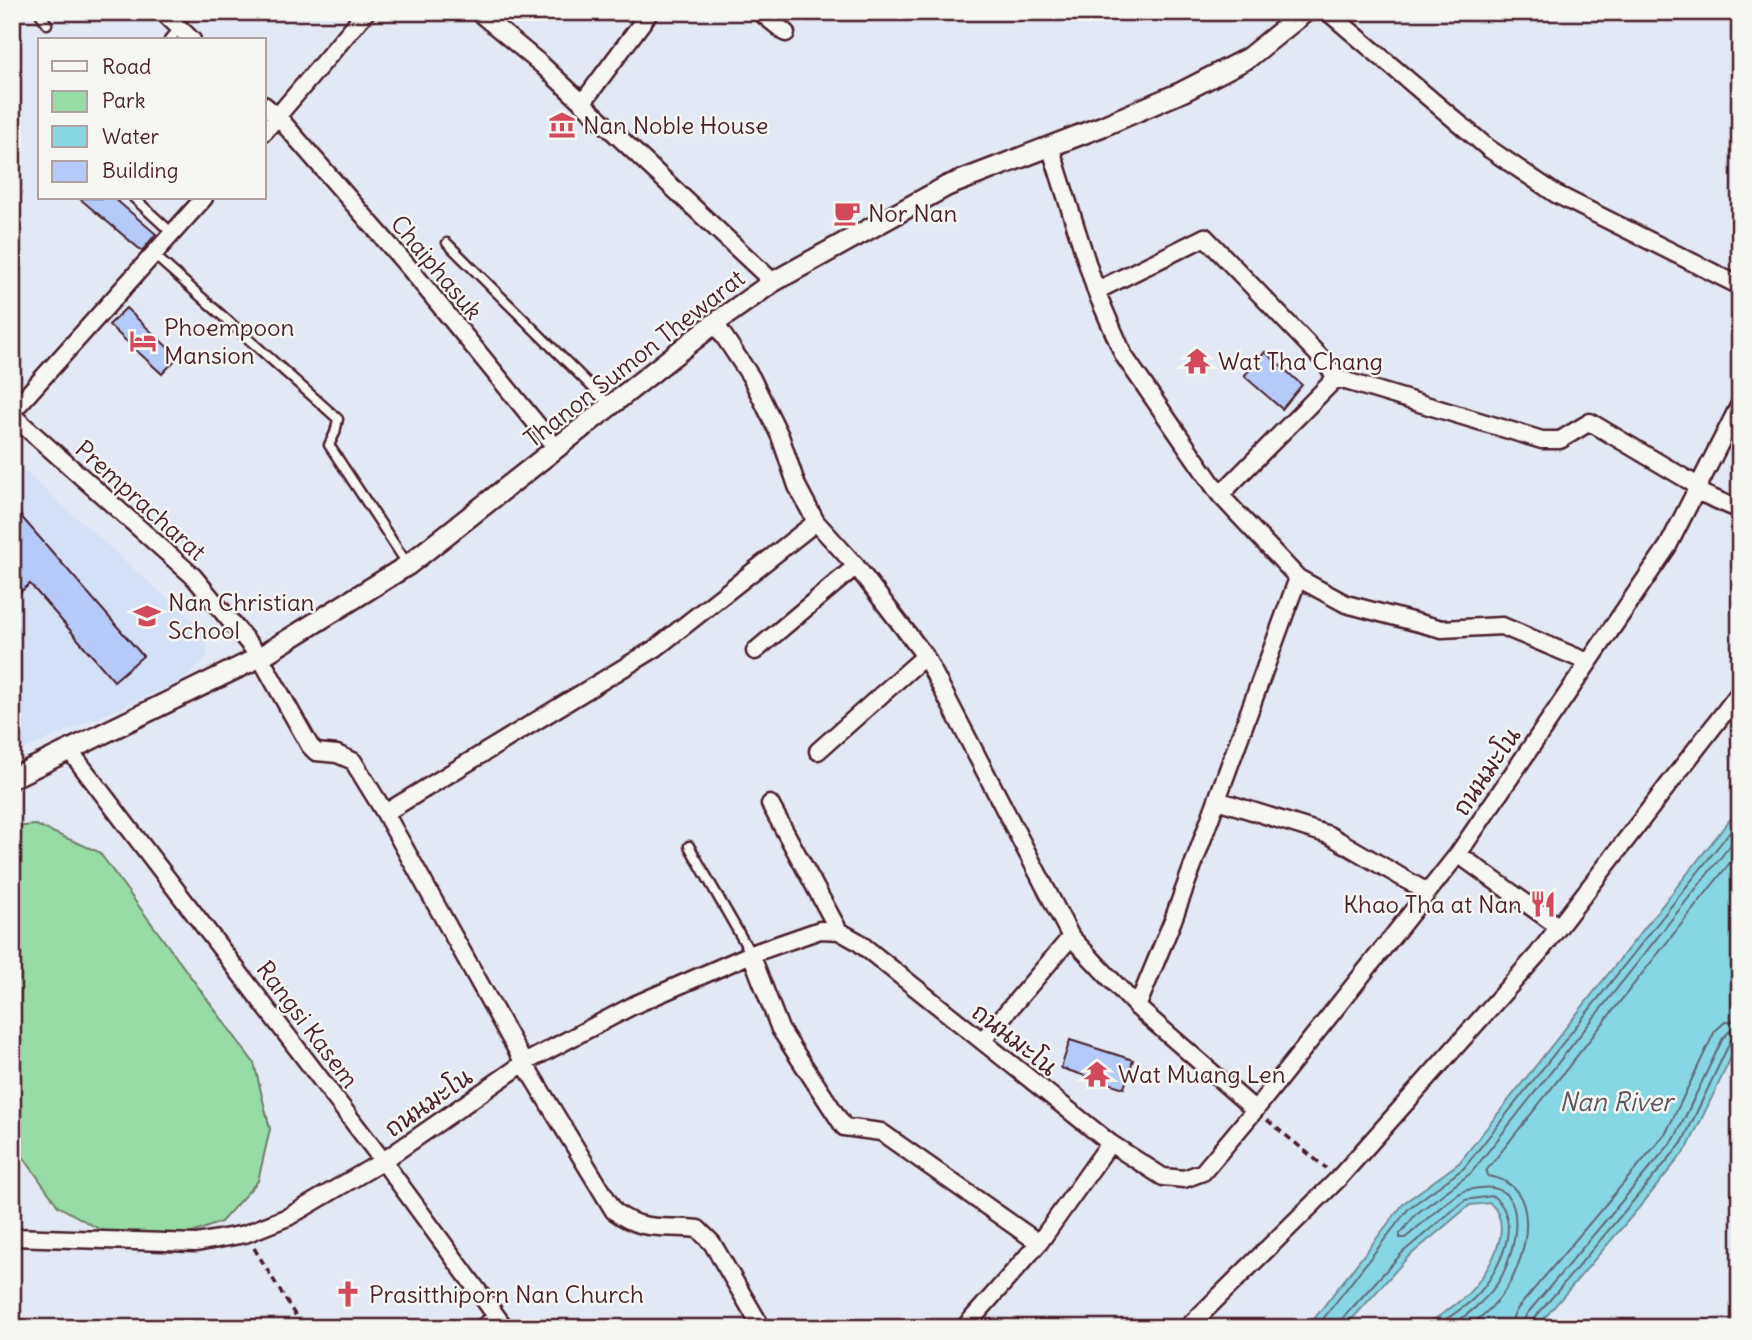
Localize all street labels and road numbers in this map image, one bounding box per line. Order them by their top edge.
street label: Chaiphasuk [385,209,489,325]
street label: Thanon Sumon Thewarat [518,263,750,453]
street label: Prempracharat [70,434,212,566]
street label: ถนนมะโน [1446,721,1526,821]
street label: Rangsi Kasem [250,955,366,1093]
street label: ถนนมะโน [966,996,1064,1082]
street label: ถนนมะโน [378,1061,478,1143]

